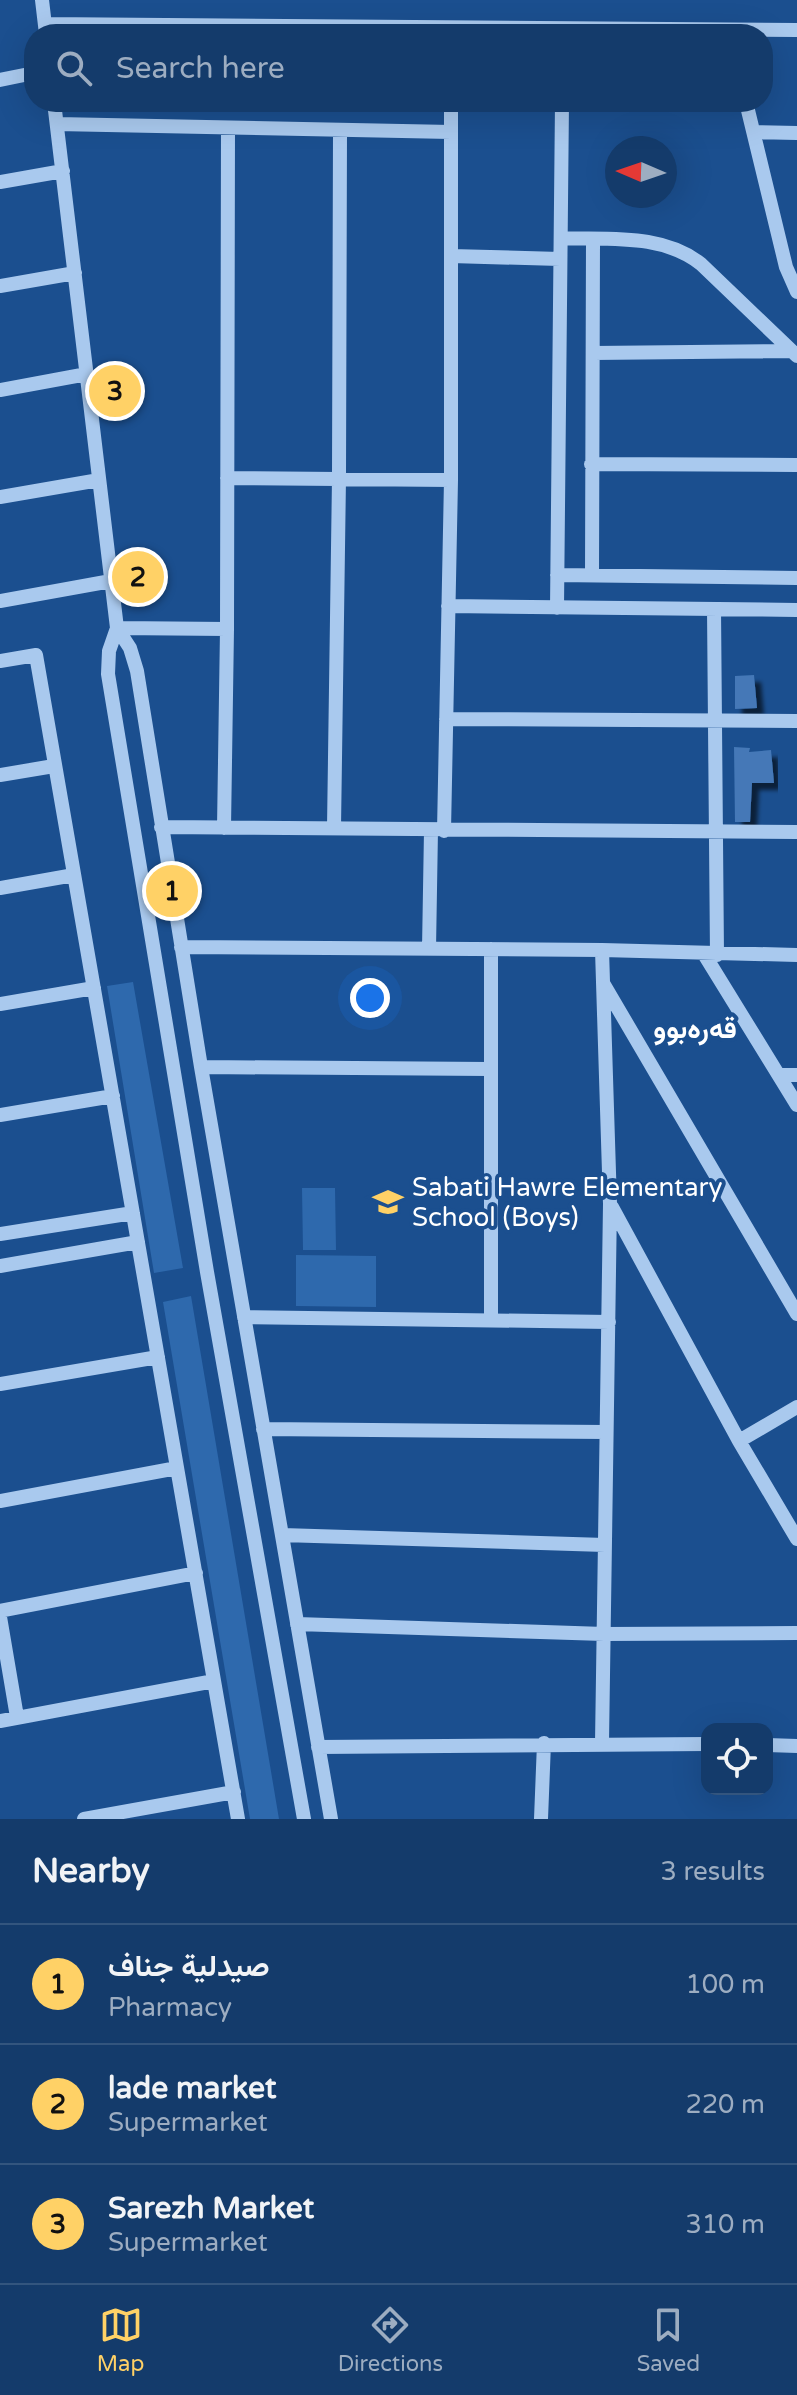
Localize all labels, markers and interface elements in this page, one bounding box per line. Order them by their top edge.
search box [24,24,773,112]
icon: search [52,46,96,90]
text: Search here [116,50,285,87]
north arrow [605,136,677,208]
pin: 3 [89,361,141,421]
pin: 2 [112,547,164,607]
pin: 1 [146,861,198,921]
your location [350,978,390,1018]
district label: قەرەبوو [653,1012,737,1046]
place label: Sabati Hawre Elementary School (Boys) [412,1172,723,1233]
school or university icon: Sabati Hawre Elementary School (Boys) [371,1185,405,1219]
map controls [701,1723,773,1795]
button: locate [701,1723,773,1795]
text: Nearby [32,1851,150,1892]
text: 3 results [660,1856,765,1887]
text: صيدلية جناف [108,1948,270,1985]
text: 1 [50,1969,66,2000]
text: 100 m [685,1969,765,2000]
text: Pharmacy [108,1992,232,2023]
text: lade market [108,2070,276,2107]
text: 2 [50,2089,66,2120]
text: 220 m [685,2089,765,2120]
text: Supermarket [108,2107,268,2138]
text: Sarezh Market [108,2190,314,2227]
text: 3 [50,2209,66,2240]
text: 310 m [685,2209,765,2240]
text: Supermarket [108,2227,268,2258]
tab: Map [97,2303,144,2377]
tab: Directions [338,2303,443,2377]
tab: Saved [637,2303,700,2377]

